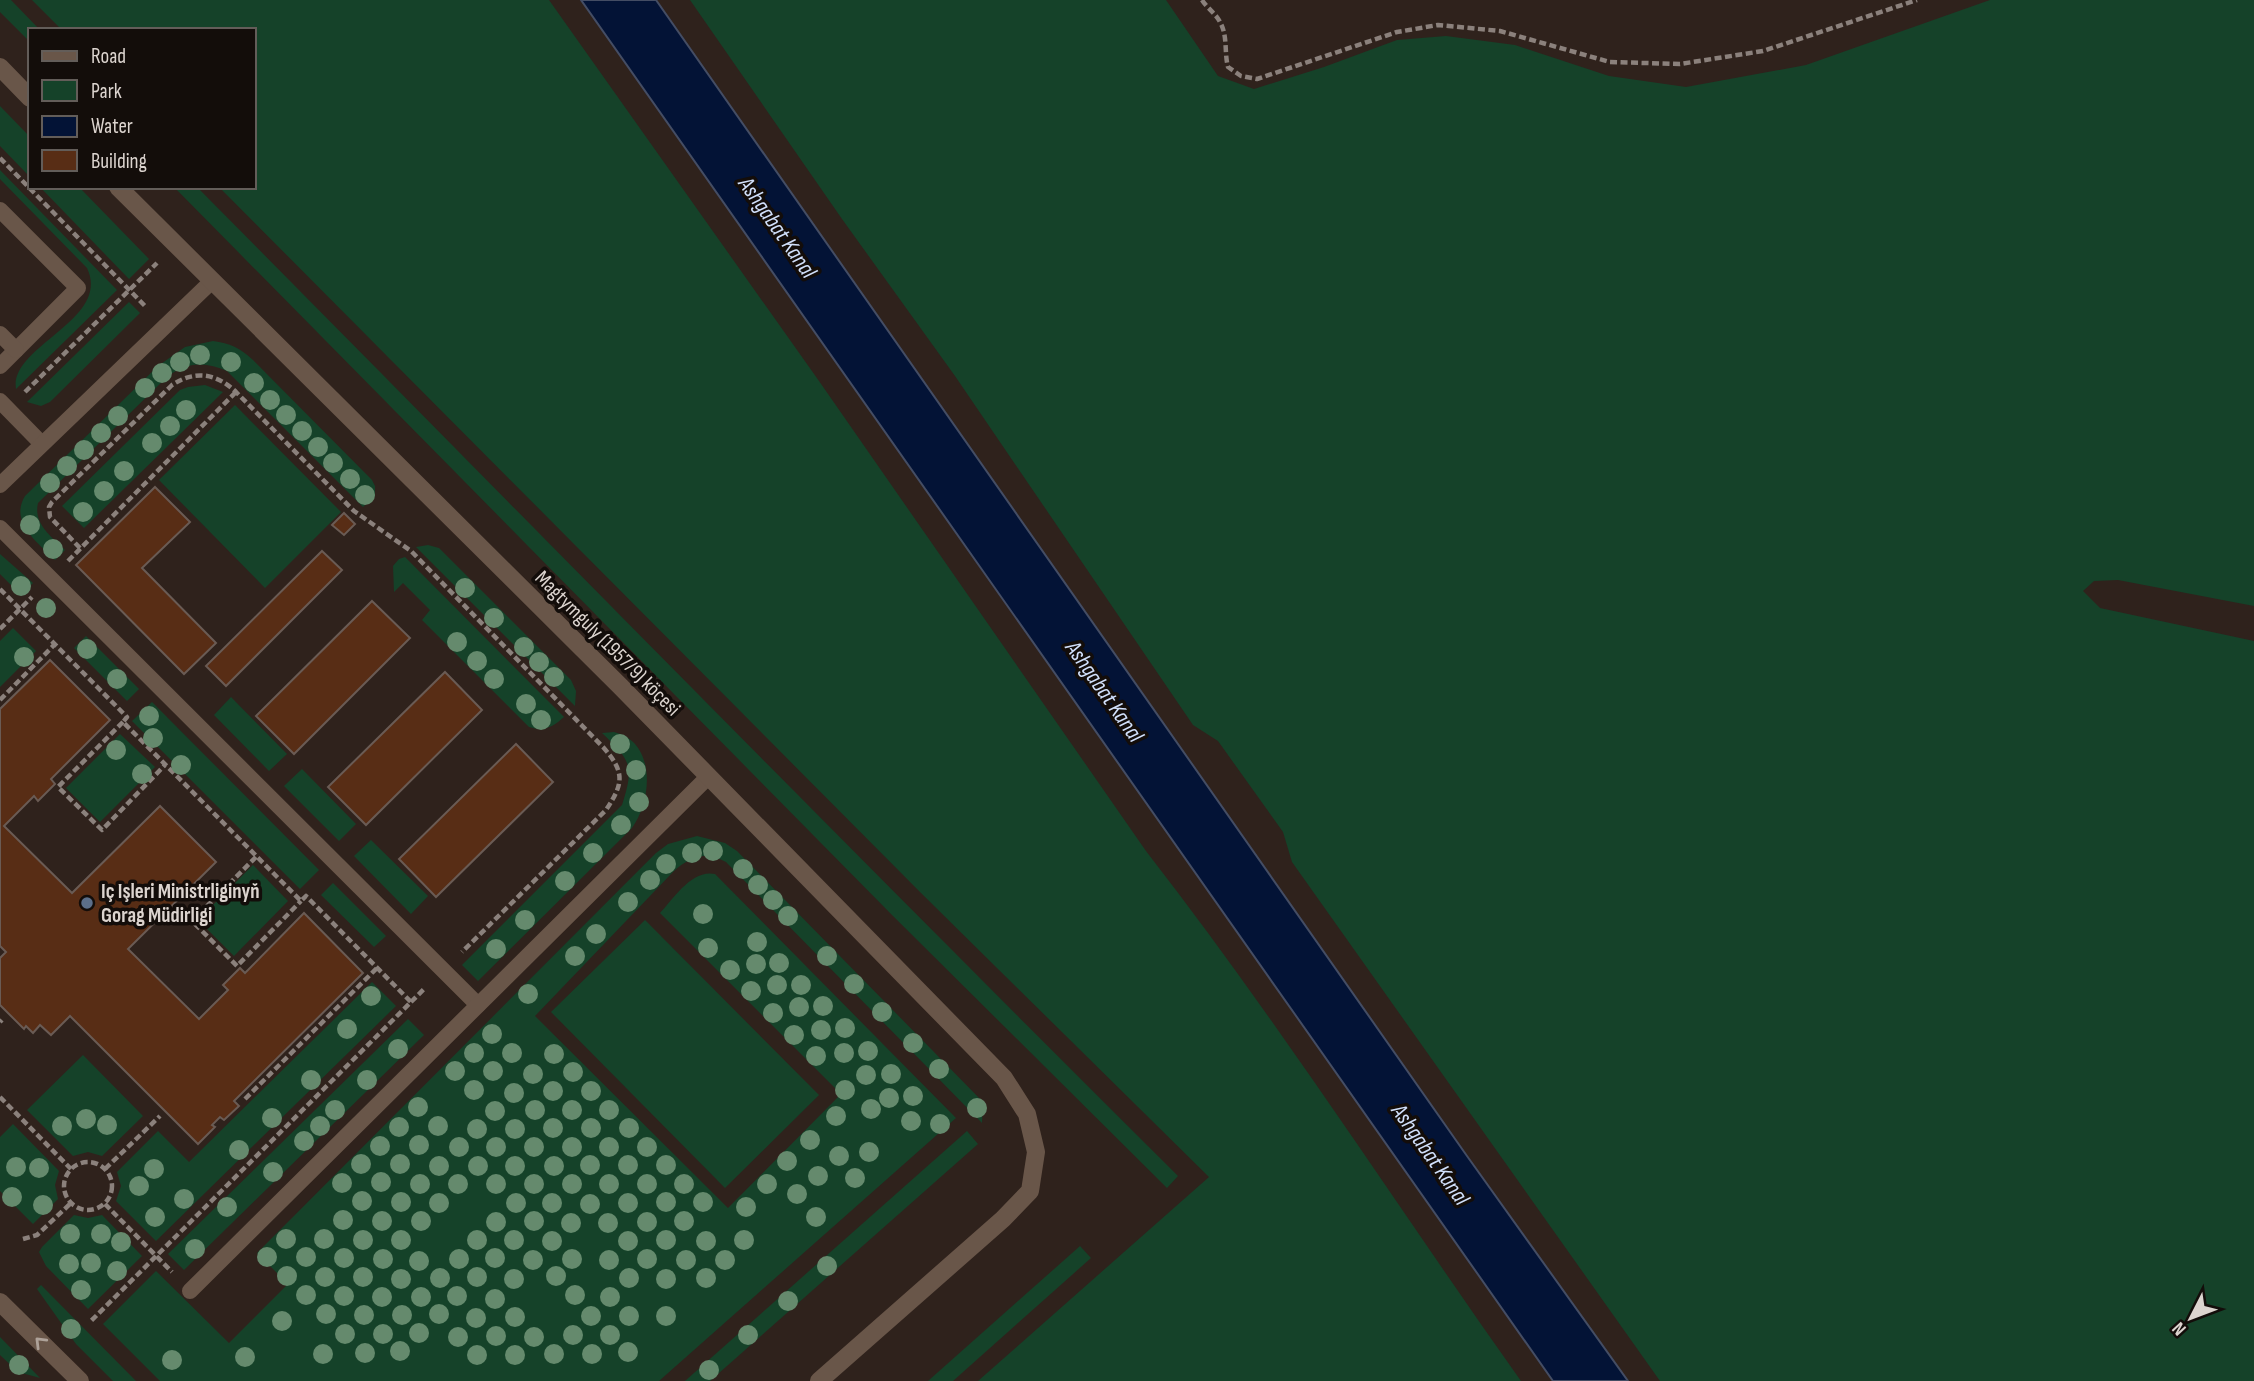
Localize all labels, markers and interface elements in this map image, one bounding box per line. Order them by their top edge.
legend [28,28,256,189]
text: Road [91,44,126,69]
text: Park [91,79,122,104]
text: Water [91,114,133,139]
text: Building [91,149,147,174]
water label: Ashgabat Kanal [731,171,823,284]
street label: Magtymguly (1957/9) köçesi [530,566,685,721]
water label: Ashgabat Kanal [1058,635,1150,748]
place label: Iç Işleri Ministrliginyň Gorag Müdirligi [101,879,260,928]
marker: Iç Işleri Ministrliginyň Gorag Müdirligi [79,895,95,911]
water label: Ashgabat Kanal [1384,1098,1476,1211]
north arrow [2156,1283,2226,1353]
text: N [2168,1317,2191,1340]
one-way arrow [35,1337,48,1350]

